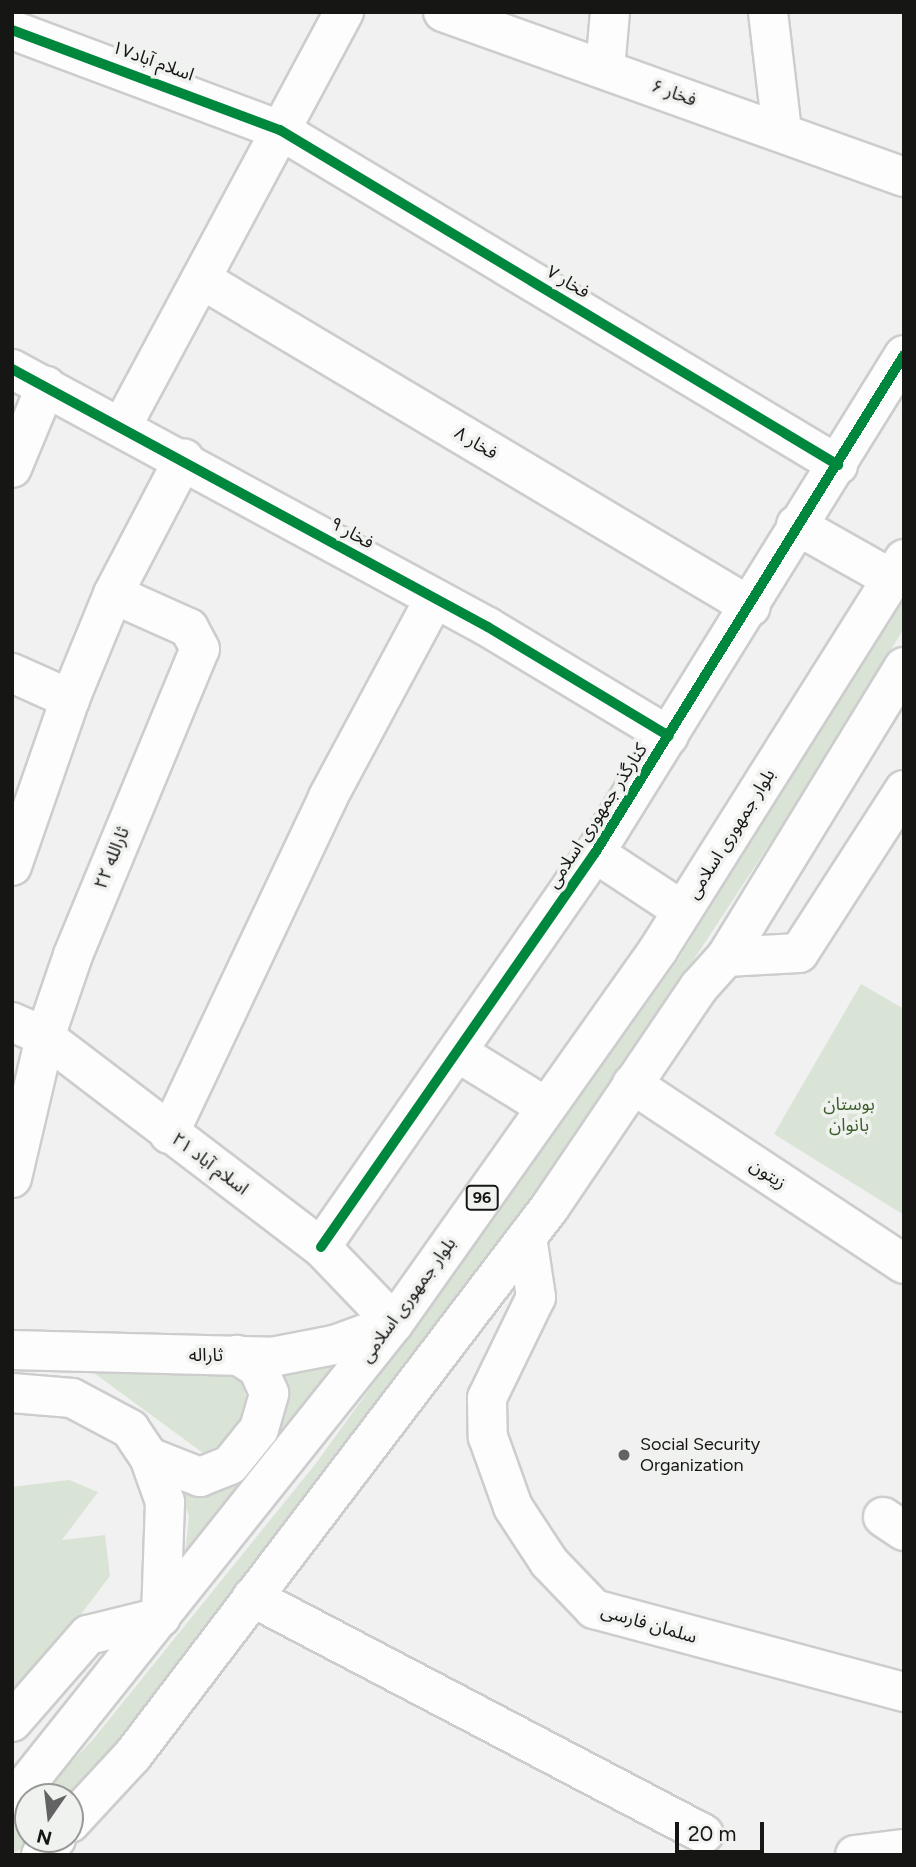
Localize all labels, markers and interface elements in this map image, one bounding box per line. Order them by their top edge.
street label: اسلام آباد۱۷ [109,36,197,86]
street label: فخار ۶ [649,75,699,111]
street label: فخار ۷ [543,261,593,303]
street label: فخار ۸ [451,422,501,464]
street label: فخار ۹ [327,512,377,554]
street label: کنارگذر جمهوری اسلامی [542,740,652,892]
street label: بلوار جمهوری اسلامی [682,765,780,903]
street label: ثارالله ۲۲ [90,824,134,892]
park label: بوستان بانوان [823,1094,875,1136]
street label: اسلام آباد ۲۱ [167,1128,253,1200]
street label: زیتون [746,1154,790,1194]
road number: 96 [464,1186,500,1210]
street label: بلوار جمهوری اسلامی [355,1233,461,1367]
street label: ثاراله [189,1344,223,1366]
place label: Social Security Organization [640,1434,760,1476]
marker: Social Security Organization [614,1445,634,1465]
street label: سلمان فارسی [599,1600,699,1648]
north arrow [14,1783,84,1853]
scale bar [678,1808,767,1852]
text: 20 m [688,1821,736,1846]
text: N [34,1824,54,1850]

